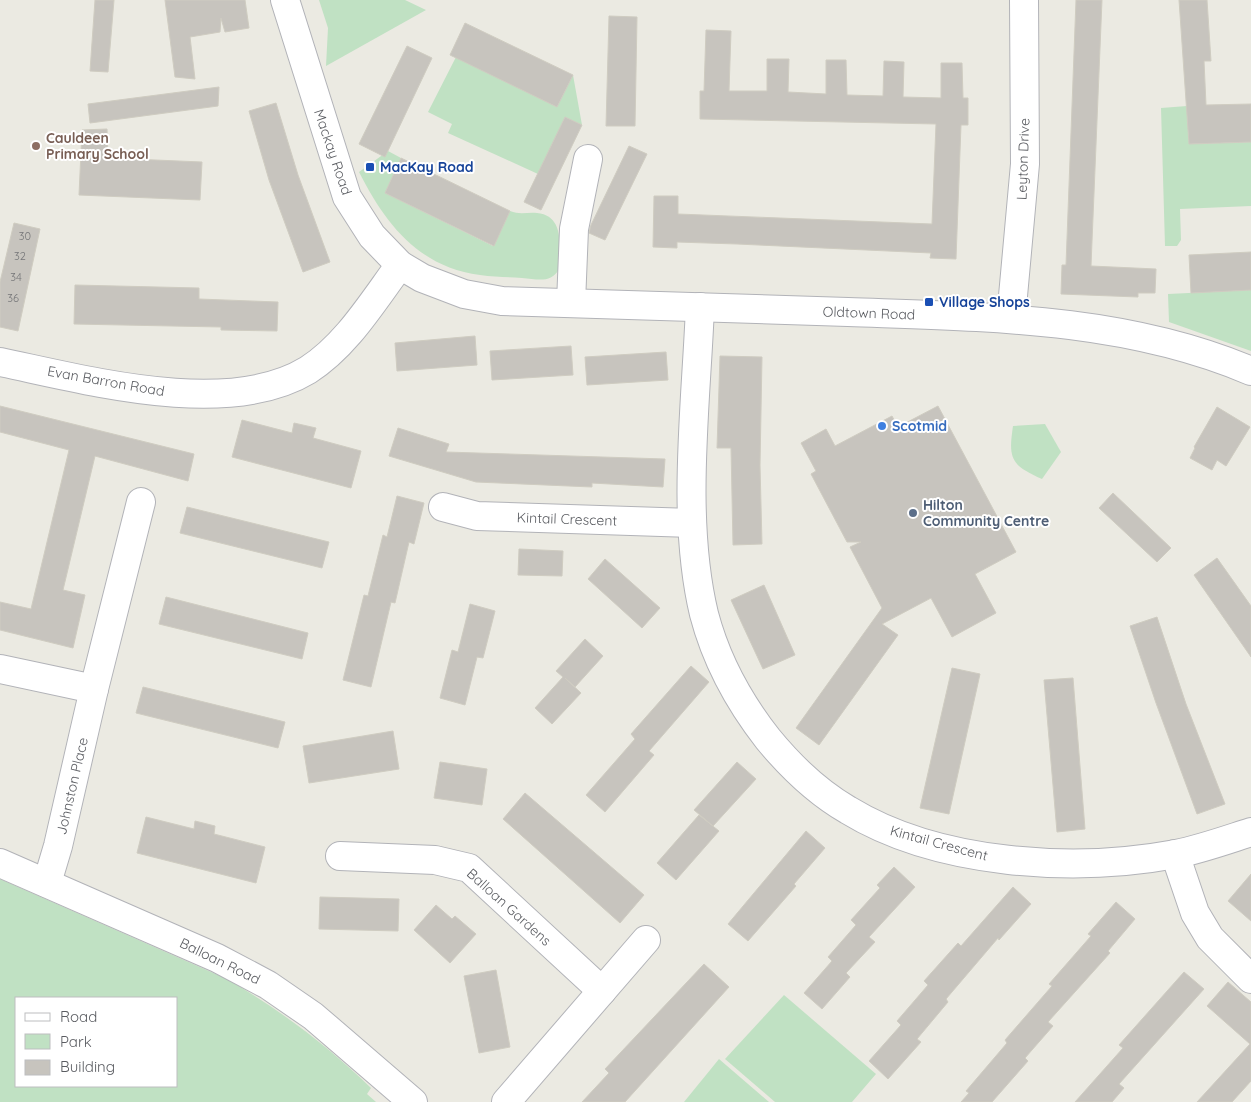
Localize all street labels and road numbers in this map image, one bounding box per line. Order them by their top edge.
street label: Mackay Road [310,107,356,197]
street label: Leyton Drive [1013,118,1033,200]
street label: Oldtown Road [822,302,916,324]
street label: Evan Barron Road [46,362,166,400]
street label: Kintail Crescent [516,508,618,530]
street label: Johnston Place [52,736,92,836]
street label: Kintail Crescent [888,821,990,865]
street label: Balloan Gardens [463,864,555,950]
street label: Balloan Road [177,934,263,988]

